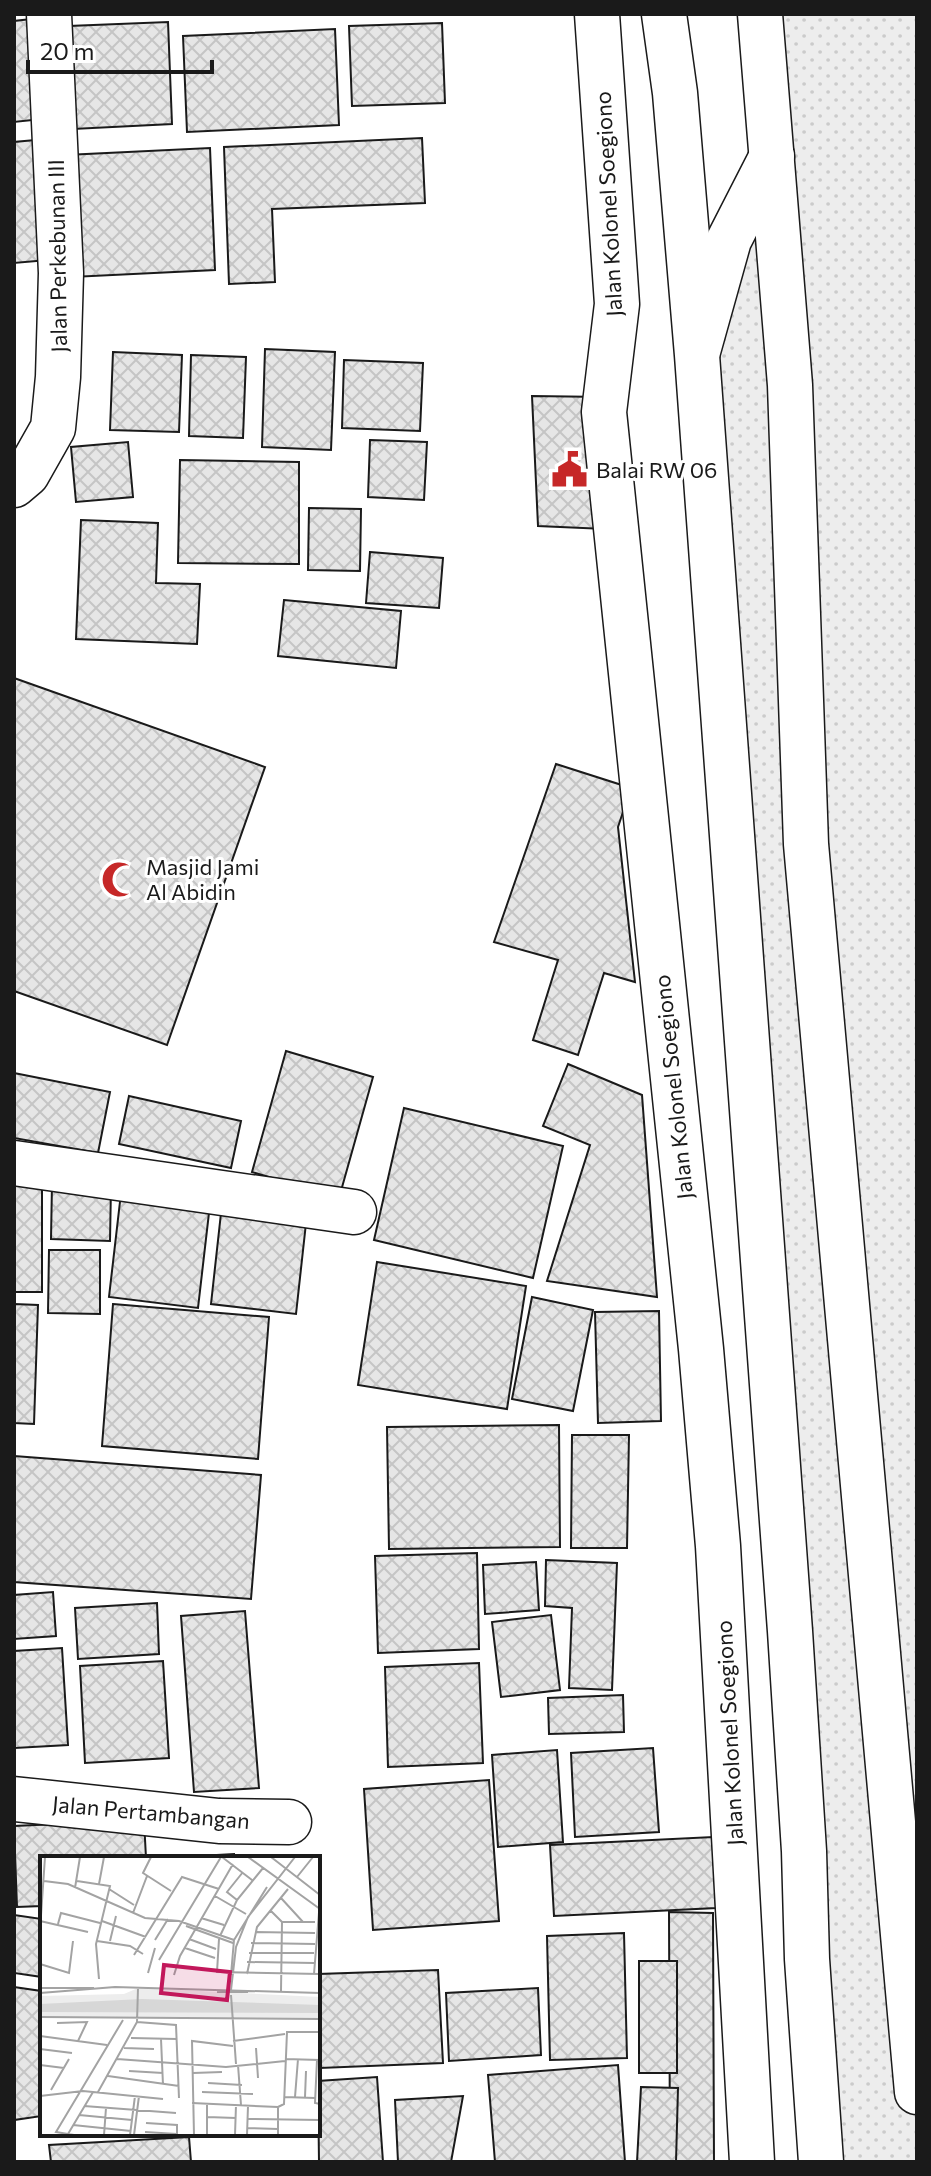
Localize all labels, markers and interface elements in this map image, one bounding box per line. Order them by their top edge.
scale bar [28,24,212,74]
text: 20 m [40,36,94,65]
street label: Jalan Kolonel Soegiono [589,91,627,317]
street label: Jalan Perkebunan III [42,159,72,353]
public building icon: Balai RW 06 [551,450,589,488]
place label: Balai RW 06 [596,456,717,483]
place label: Masjid Jami Al Abidin [146,853,259,905]
mosque icon: Masjid Jami Al Abidin [101,860,139,898]
street label: Jalan Kolonel Soegiono [648,973,698,1201]
street label: Jalan Kolonel Soegiono [710,1620,748,1846]
street label: Jalan Pertambangan [51,1790,251,1834]
inset map [40,1856,320,2136]

